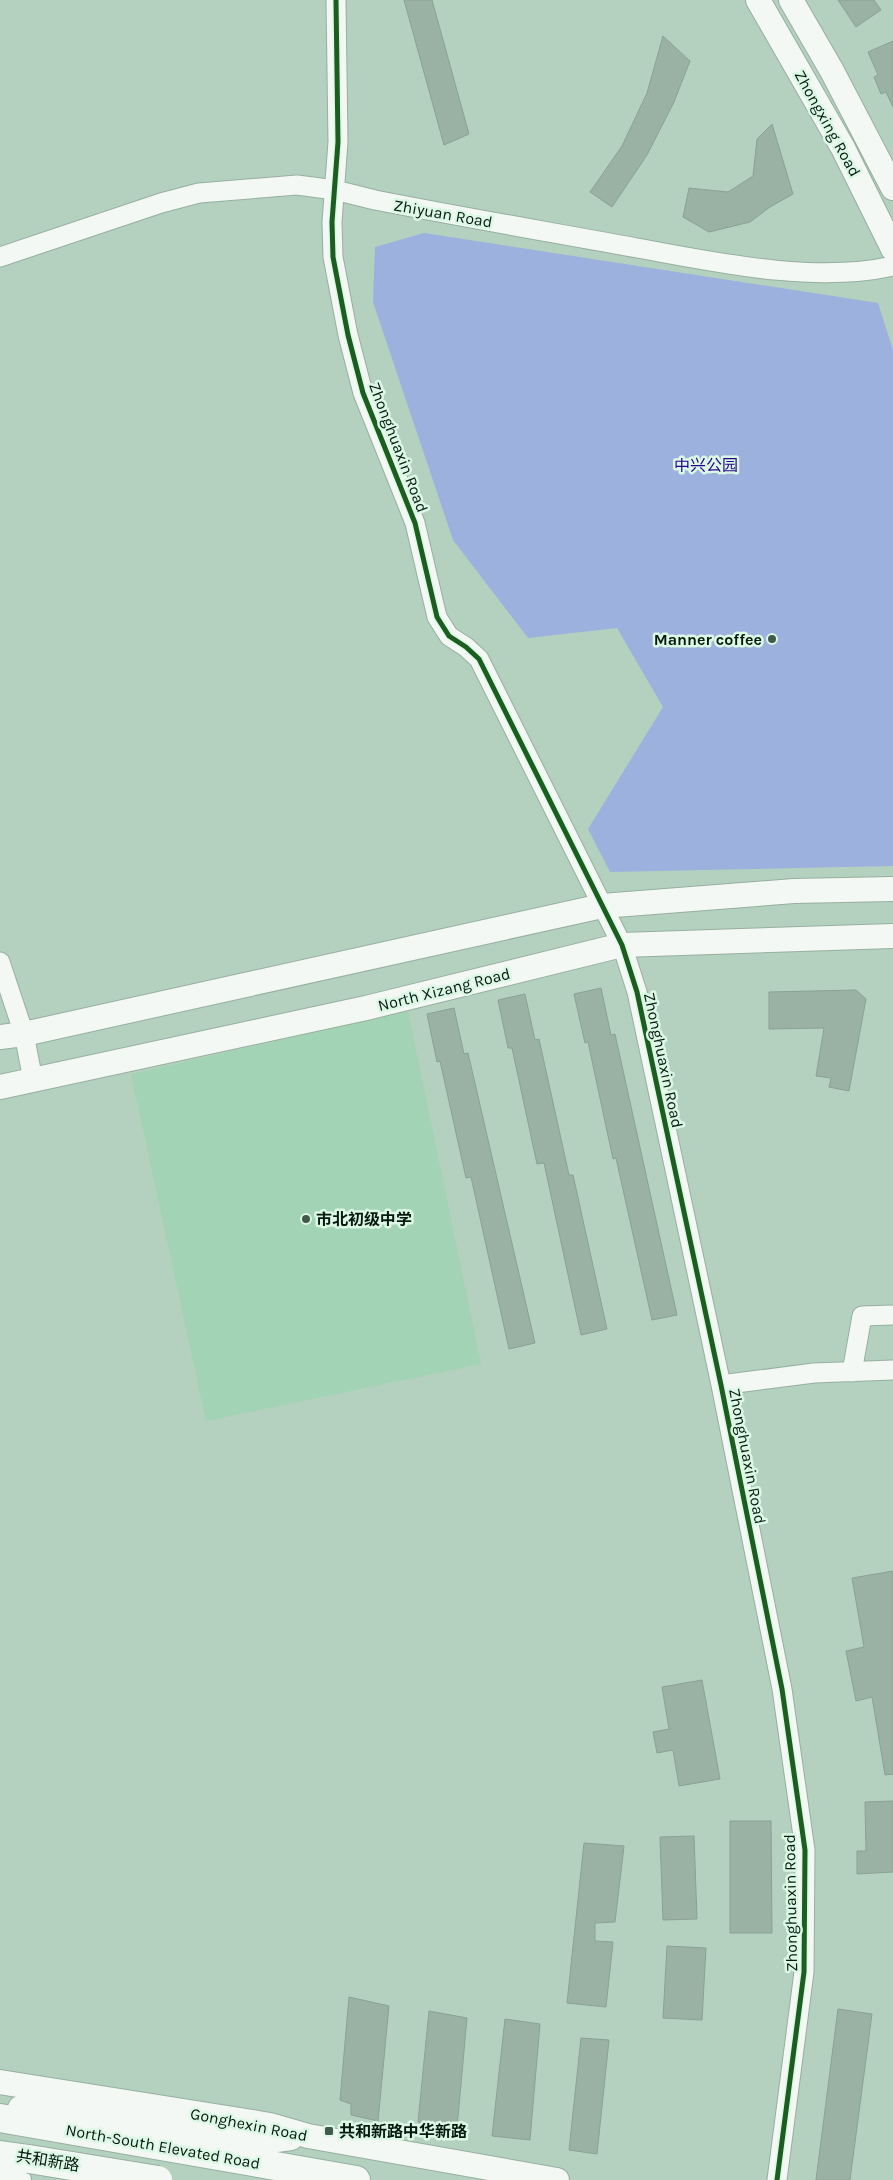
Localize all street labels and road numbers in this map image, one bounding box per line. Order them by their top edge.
street label: Zhongxing Road [790,67,865,180]
street label: Zhiyuan Road [392,195,494,232]
street label: Zhonghuaxin Road [365,379,432,515]
street label: North Xizang Road [376,964,512,1015]
street label: Zhonghuaxin Road [640,991,687,1130]
street label: Zhonghuaxin Road [725,1387,770,1526]
street label: Zhonghuaxin Road [780,1834,801,1972]
street label: Gonghexin Road [189,2104,309,2145]
street label: North-South Elevated Road [64,2120,262,2173]
street label: 共和新路 [15,2146,81,2175]

